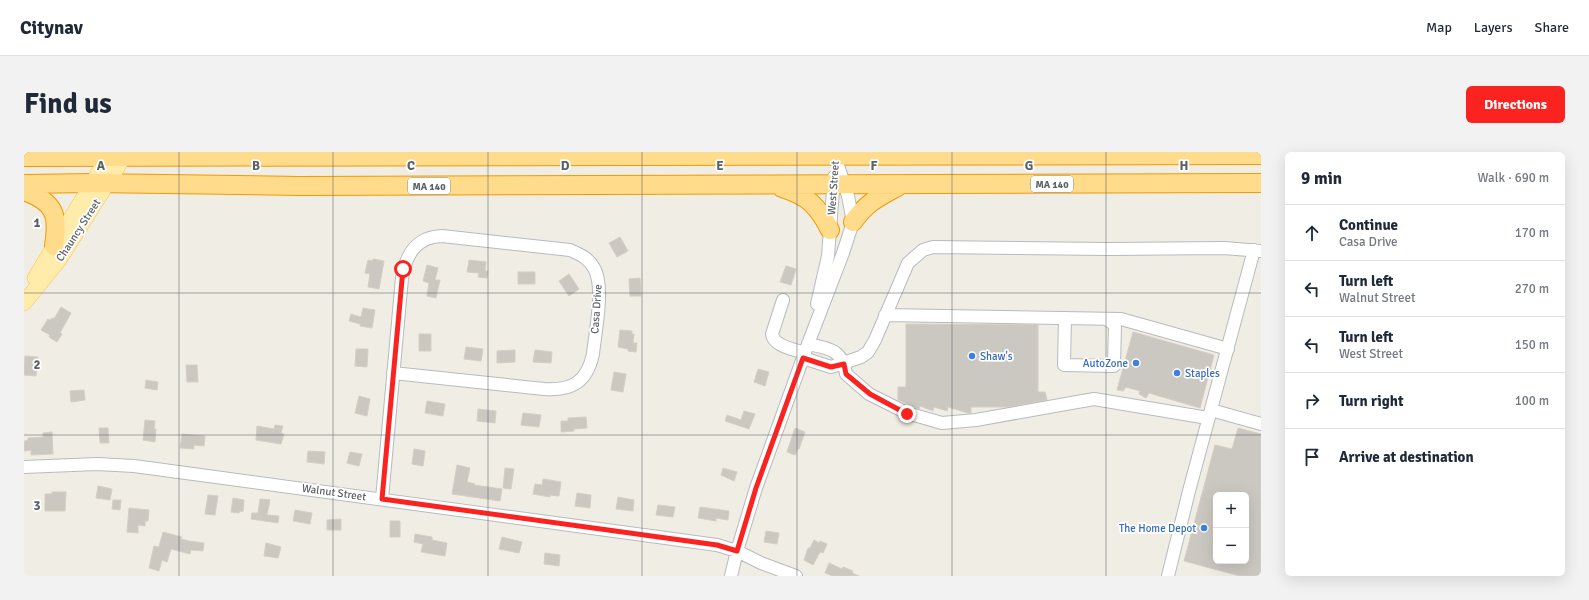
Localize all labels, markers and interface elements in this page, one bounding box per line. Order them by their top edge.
text: Citynav [20,16,83,40]
text: Map [1426,19,1452,36]
text: Layers [1474,19,1513,36]
text: Share [1535,19,1569,36]
button: Directions [1466,86,1565,123]
text: Find us [24,87,112,121]
text: A [97,158,106,174]
text: B [252,158,260,174]
text: C [407,158,415,174]
text: D [561,158,570,174]
text: E [716,158,724,174]
text: F [871,158,878,174]
text: G [1025,158,1033,174]
text: H [1180,158,1188,174]
street label: West Street [825,160,842,216]
text: 9 min [1301,168,1342,189]
text: Walk · 690 m [1478,170,1549,186]
road number: MA 140 [1031,176,1073,192]
road number: MA 140 [408,178,450,194]
street label: Chauncy Street [53,197,103,264]
text: 1 [33,215,41,231]
text: Continue [1339,216,1398,234]
icon: ahead [1301,222,1323,244]
text: 170 m [1515,225,1549,241]
text: Casa Drive [1339,234,1398,250]
route start [394,260,412,278]
text: Turn left [1339,272,1393,290]
icon: left [1301,278,1323,300]
text: 270 m [1515,281,1549,297]
street label: Casa Drive [588,284,605,334]
text: Walnut Street [1339,290,1415,306]
text: Turn left [1339,328,1393,346]
icon: left [1301,334,1323,356]
text: 150 m [1515,337,1549,353]
text: West Street [1339,346,1403,362]
place label: Shaw's [980,350,1013,363]
marker: Shaw's [967,351,977,361]
text: 2 [33,357,41,373]
place label: AutoZone [1083,357,1128,370]
marker: AutoZone [1131,358,1141,368]
place label: Staples [1185,367,1220,380]
marker: Staples [1172,368,1182,378]
icon: right [1301,390,1323,412]
text: Turn right [1339,392,1404,410]
text: 100 m [1515,393,1549,409]
route end [898,405,916,423]
icon: arrive [1301,446,1323,468]
text: Arrive at destination [1339,448,1474,466]
street label: Walnut Street [301,482,367,503]
map controls [1213,492,1249,564]
button: + [1213,492,1249,528]
text: 3 [33,498,41,514]
place label: The Home Depot [1119,522,1196,535]
marker: The Home Depot [1199,523,1209,533]
button: − [1213,528,1249,564]

